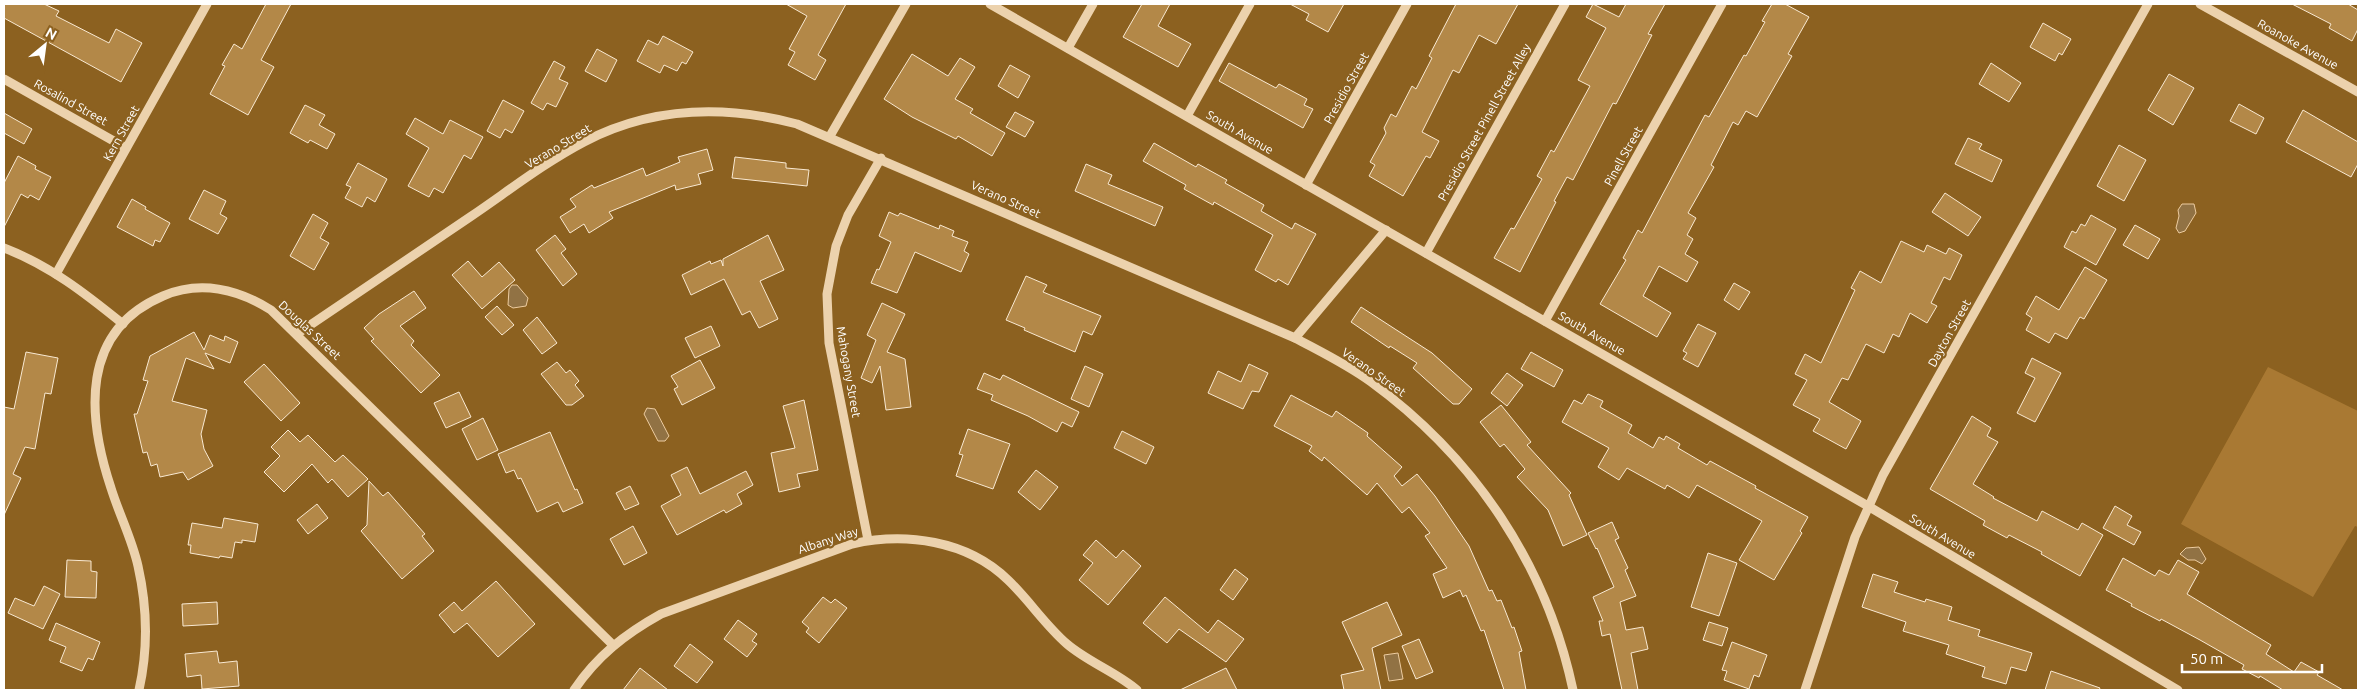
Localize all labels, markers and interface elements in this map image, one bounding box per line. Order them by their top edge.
street label: Roanoke Avenue [2255,16,2341,72]
north arrow [20,20,70,70]
text: N [43,24,60,43]
street label: Presidio Street Pinell Street Alley [1435,41,1533,203]
street label: Presidio Street [1321,50,1371,126]
street label: Rosalind Street [32,76,110,128]
street label: Kern Street [100,103,142,163]
street label: South Avenue [1204,108,1276,156]
street label: Verano Street [523,121,594,171]
street label: Pinell Street [1601,124,1645,188]
street label: Verano Street [969,178,1043,220]
street label: Dayton Street [1925,297,1973,369]
street label: Douglas Street [276,298,344,362]
street label: South Avenue [1556,309,1628,357]
street label: Mahogany Street [835,325,863,419]
street label: Verano Street [1340,345,1409,399]
street label: South Avenue [1908,511,1978,561]
street label: Albany Way [796,524,860,556]
scale bar [2182,642,2322,674]
text: 50 m [2190,650,2223,667]

